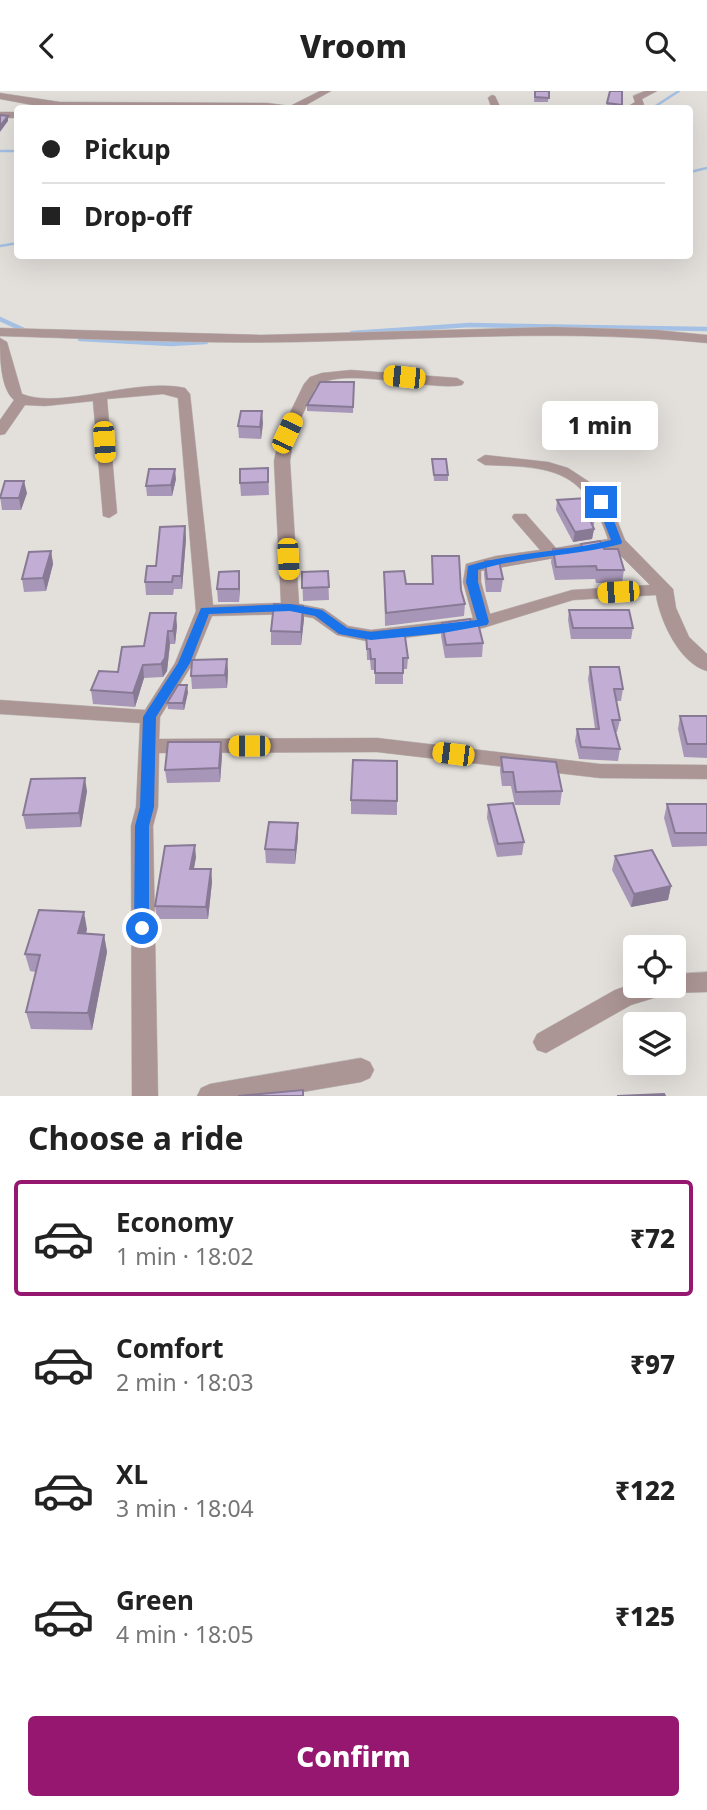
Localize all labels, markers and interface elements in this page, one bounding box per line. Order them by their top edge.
text: Vroom [300,24,407,67]
icon: back [28,27,66,65]
icon: search [641,27,679,65]
text: Pickup [84,131,171,167]
text: Drop-off [84,198,191,234]
car [383,364,426,390]
callout: 1 min [543,401,659,449]
text: 1 min [568,409,632,441]
car [269,410,306,456]
car [93,420,116,464]
route end [585,486,617,518]
car [277,537,300,581]
car [597,580,640,604]
car [229,736,271,757]
car [431,741,476,767]
route start [126,912,158,944]
map controls [623,935,686,1075]
button: locate [623,935,686,998]
button: layers [623,1012,686,1075]
text: Choose a ride [28,1116,244,1159]
text: Economy [116,1204,234,1240]
icon: car [32,1207,95,1270]
text: ₹72 [630,1220,675,1256]
text: 1 min · 18:02 [116,1240,254,1272]
text: Comfort [116,1330,224,1366]
icon: car [32,1333,95,1396]
text: ₹97 [630,1346,675,1382]
text: 2 min · 18:03 [116,1366,254,1398]
text: XL [116,1456,148,1492]
icon: car [32,1459,95,1522]
text: ₹122 [615,1472,675,1508]
text: 3 min · 18:04 [116,1492,254,1524]
text: Green [116,1582,194,1618]
icon: car [32,1585,95,1648]
text: ₹125 [615,1598,675,1634]
text: 4 min · 18:05 [116,1618,254,1650]
button: Confirm [28,1716,679,1796]

